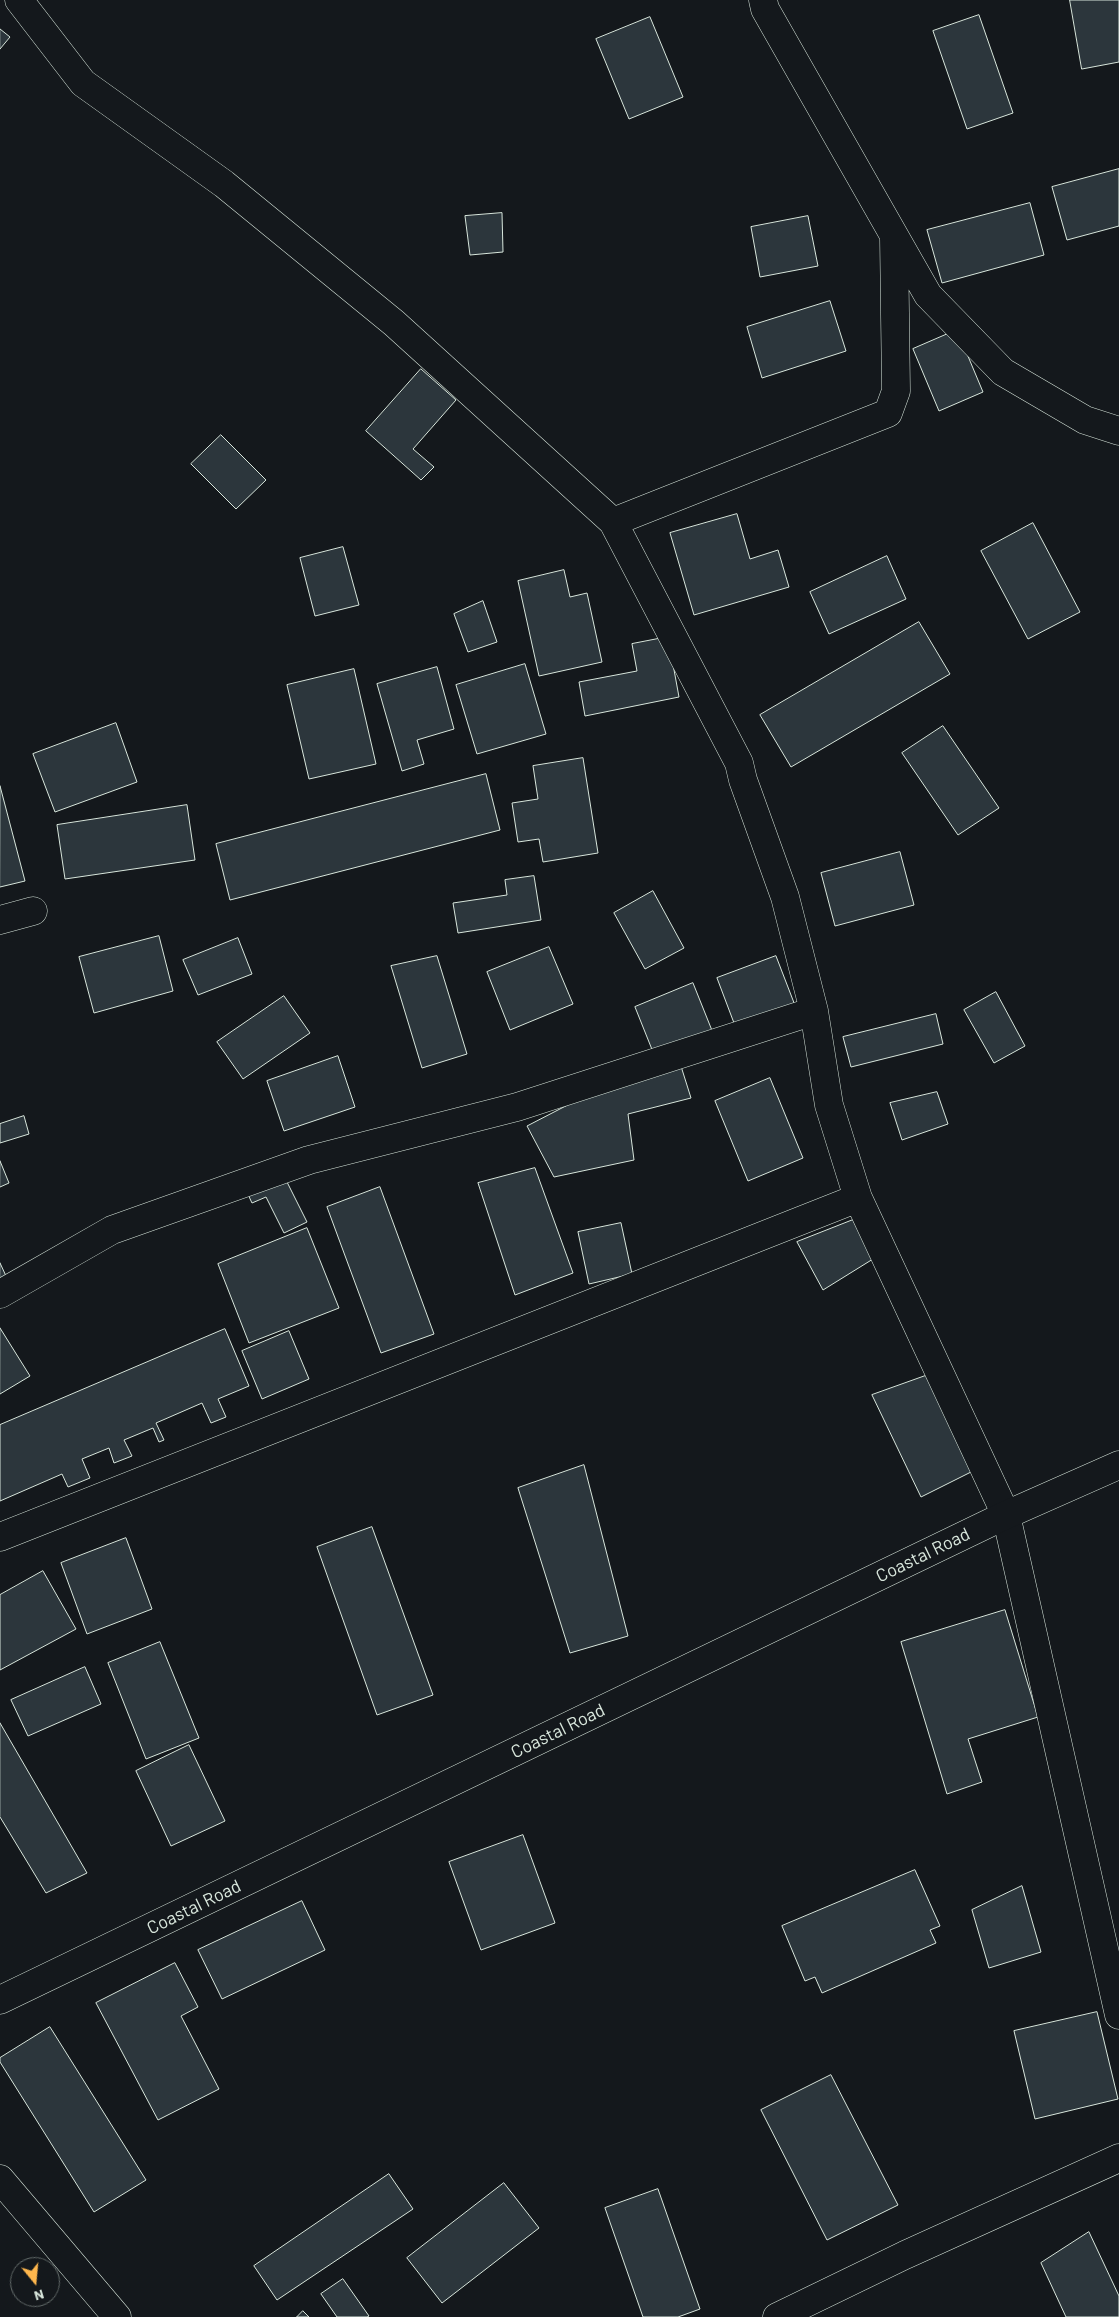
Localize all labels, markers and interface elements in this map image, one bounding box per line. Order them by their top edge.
street label: Coastal Road [872,1523,974,1587]
street label: Coastal Road [507,1699,609,1763]
street label: Coastal Road [143,1875,245,1939]
north arrow [10,2257,60,2307]
text: N [32,2286,46,2305]

